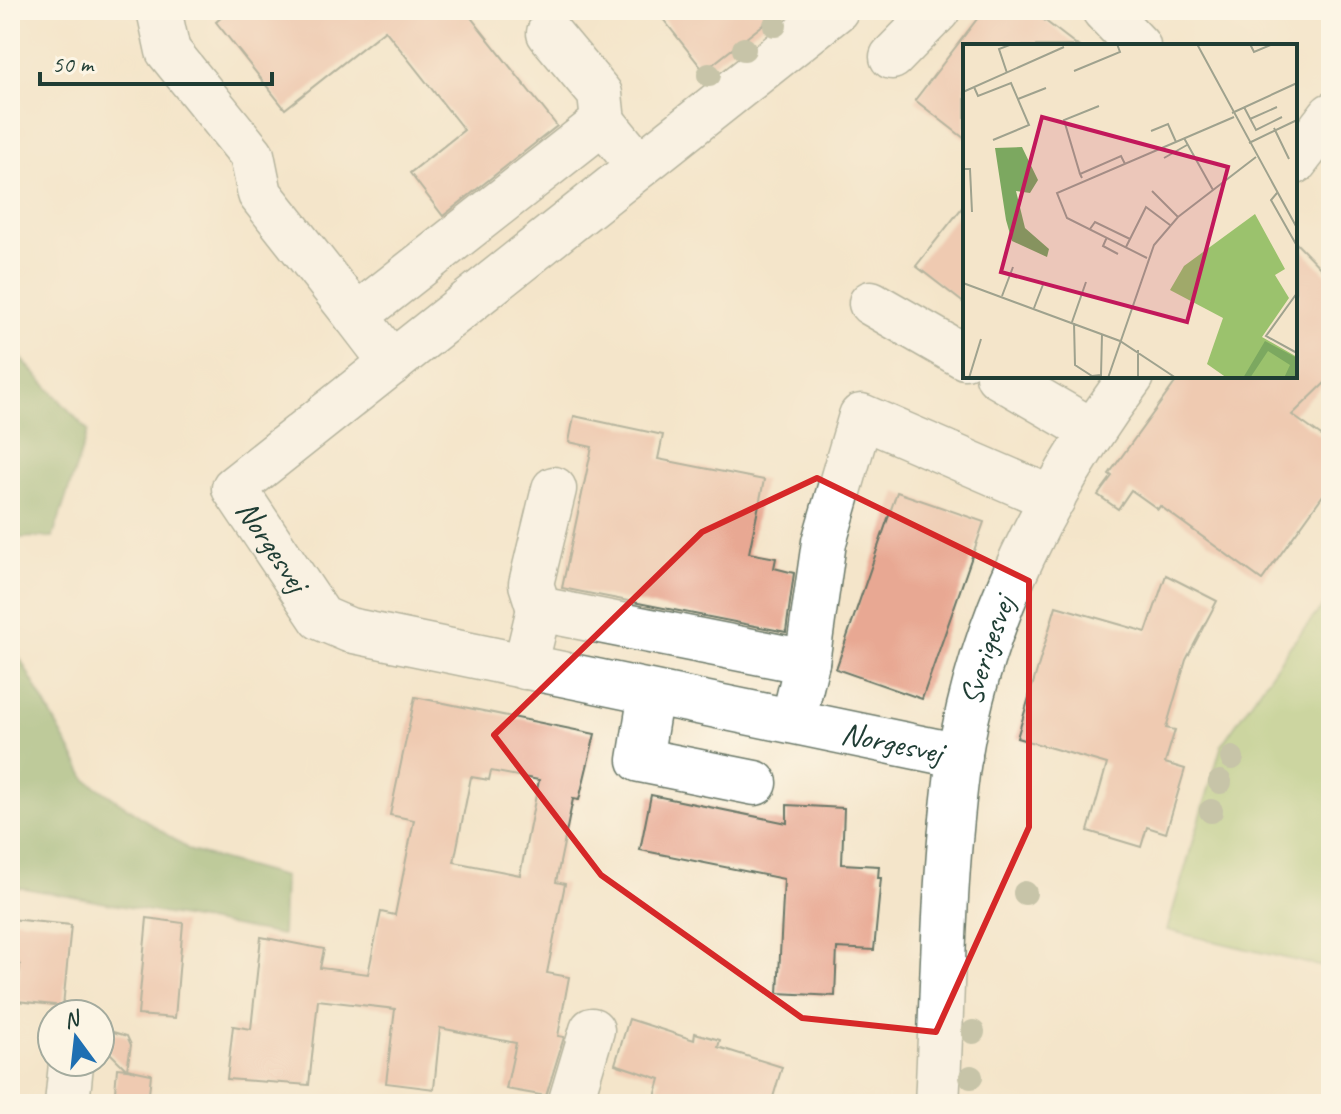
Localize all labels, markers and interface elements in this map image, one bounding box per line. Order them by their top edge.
scale bar [40,36,272,86]
inset map [963,44,1297,378]
text: 50 m [52,49,95,79]
street label: Norgesvej [227,492,320,603]
street label: Sverigesvej [950,586,1025,709]
street label: Norgesvej [838,712,951,773]
north arrow [36,998,116,1078]
text: N [61,1003,85,1035]

